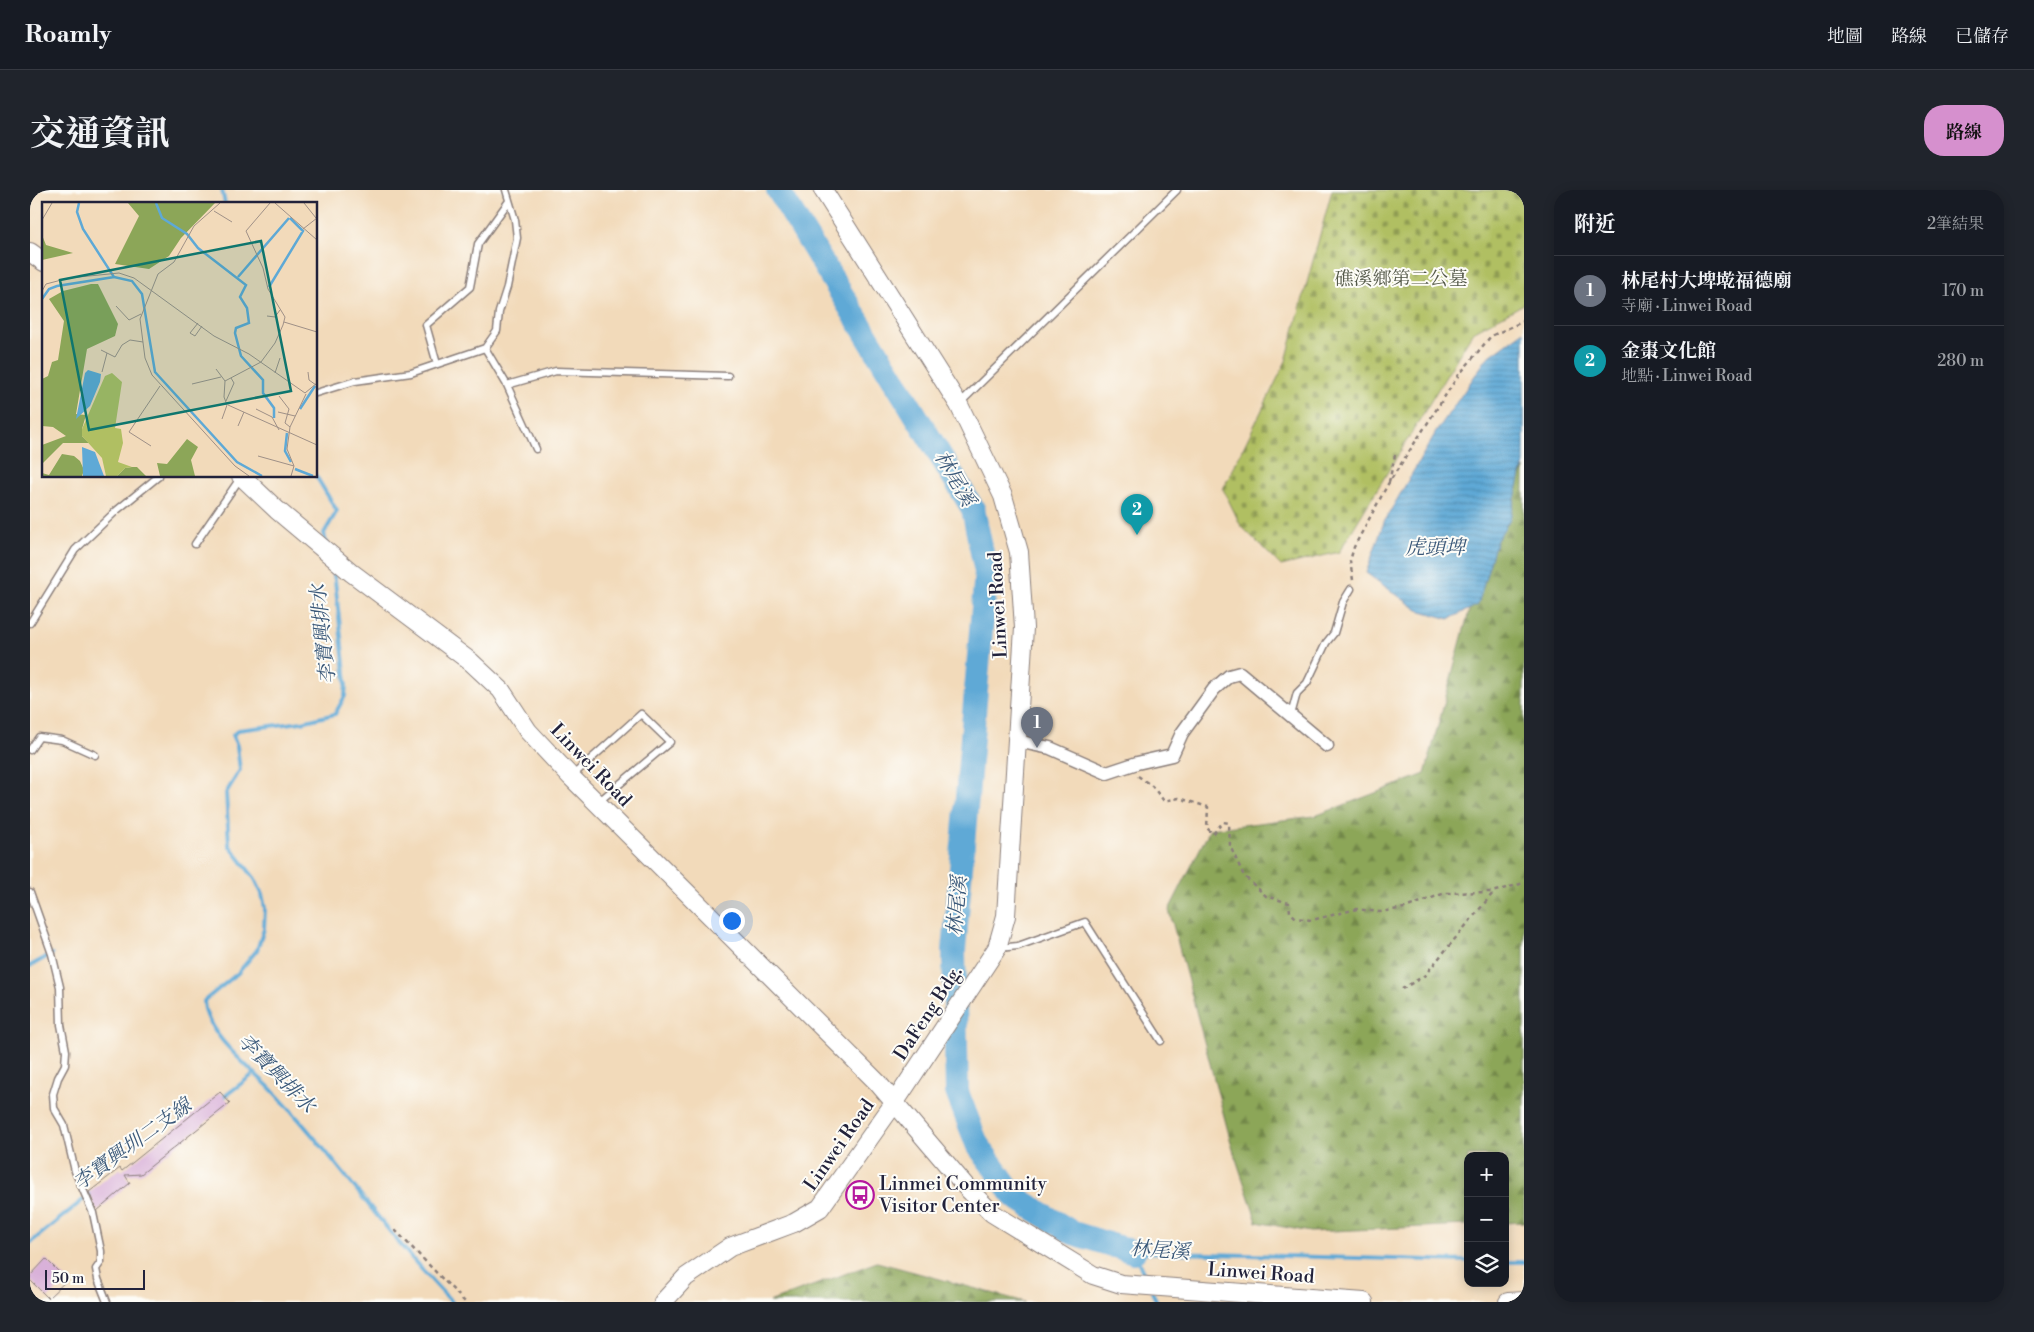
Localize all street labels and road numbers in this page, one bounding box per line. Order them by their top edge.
street label: Linwei Road [983,551,1013,659]
street label: Linwei Road [545,718,637,812]
street label: DaFeng Bdg. [888,961,968,1065]
street label: Linwei Road [798,1094,880,1196]
street label: Linwei Road [1207,1257,1315,1289]

